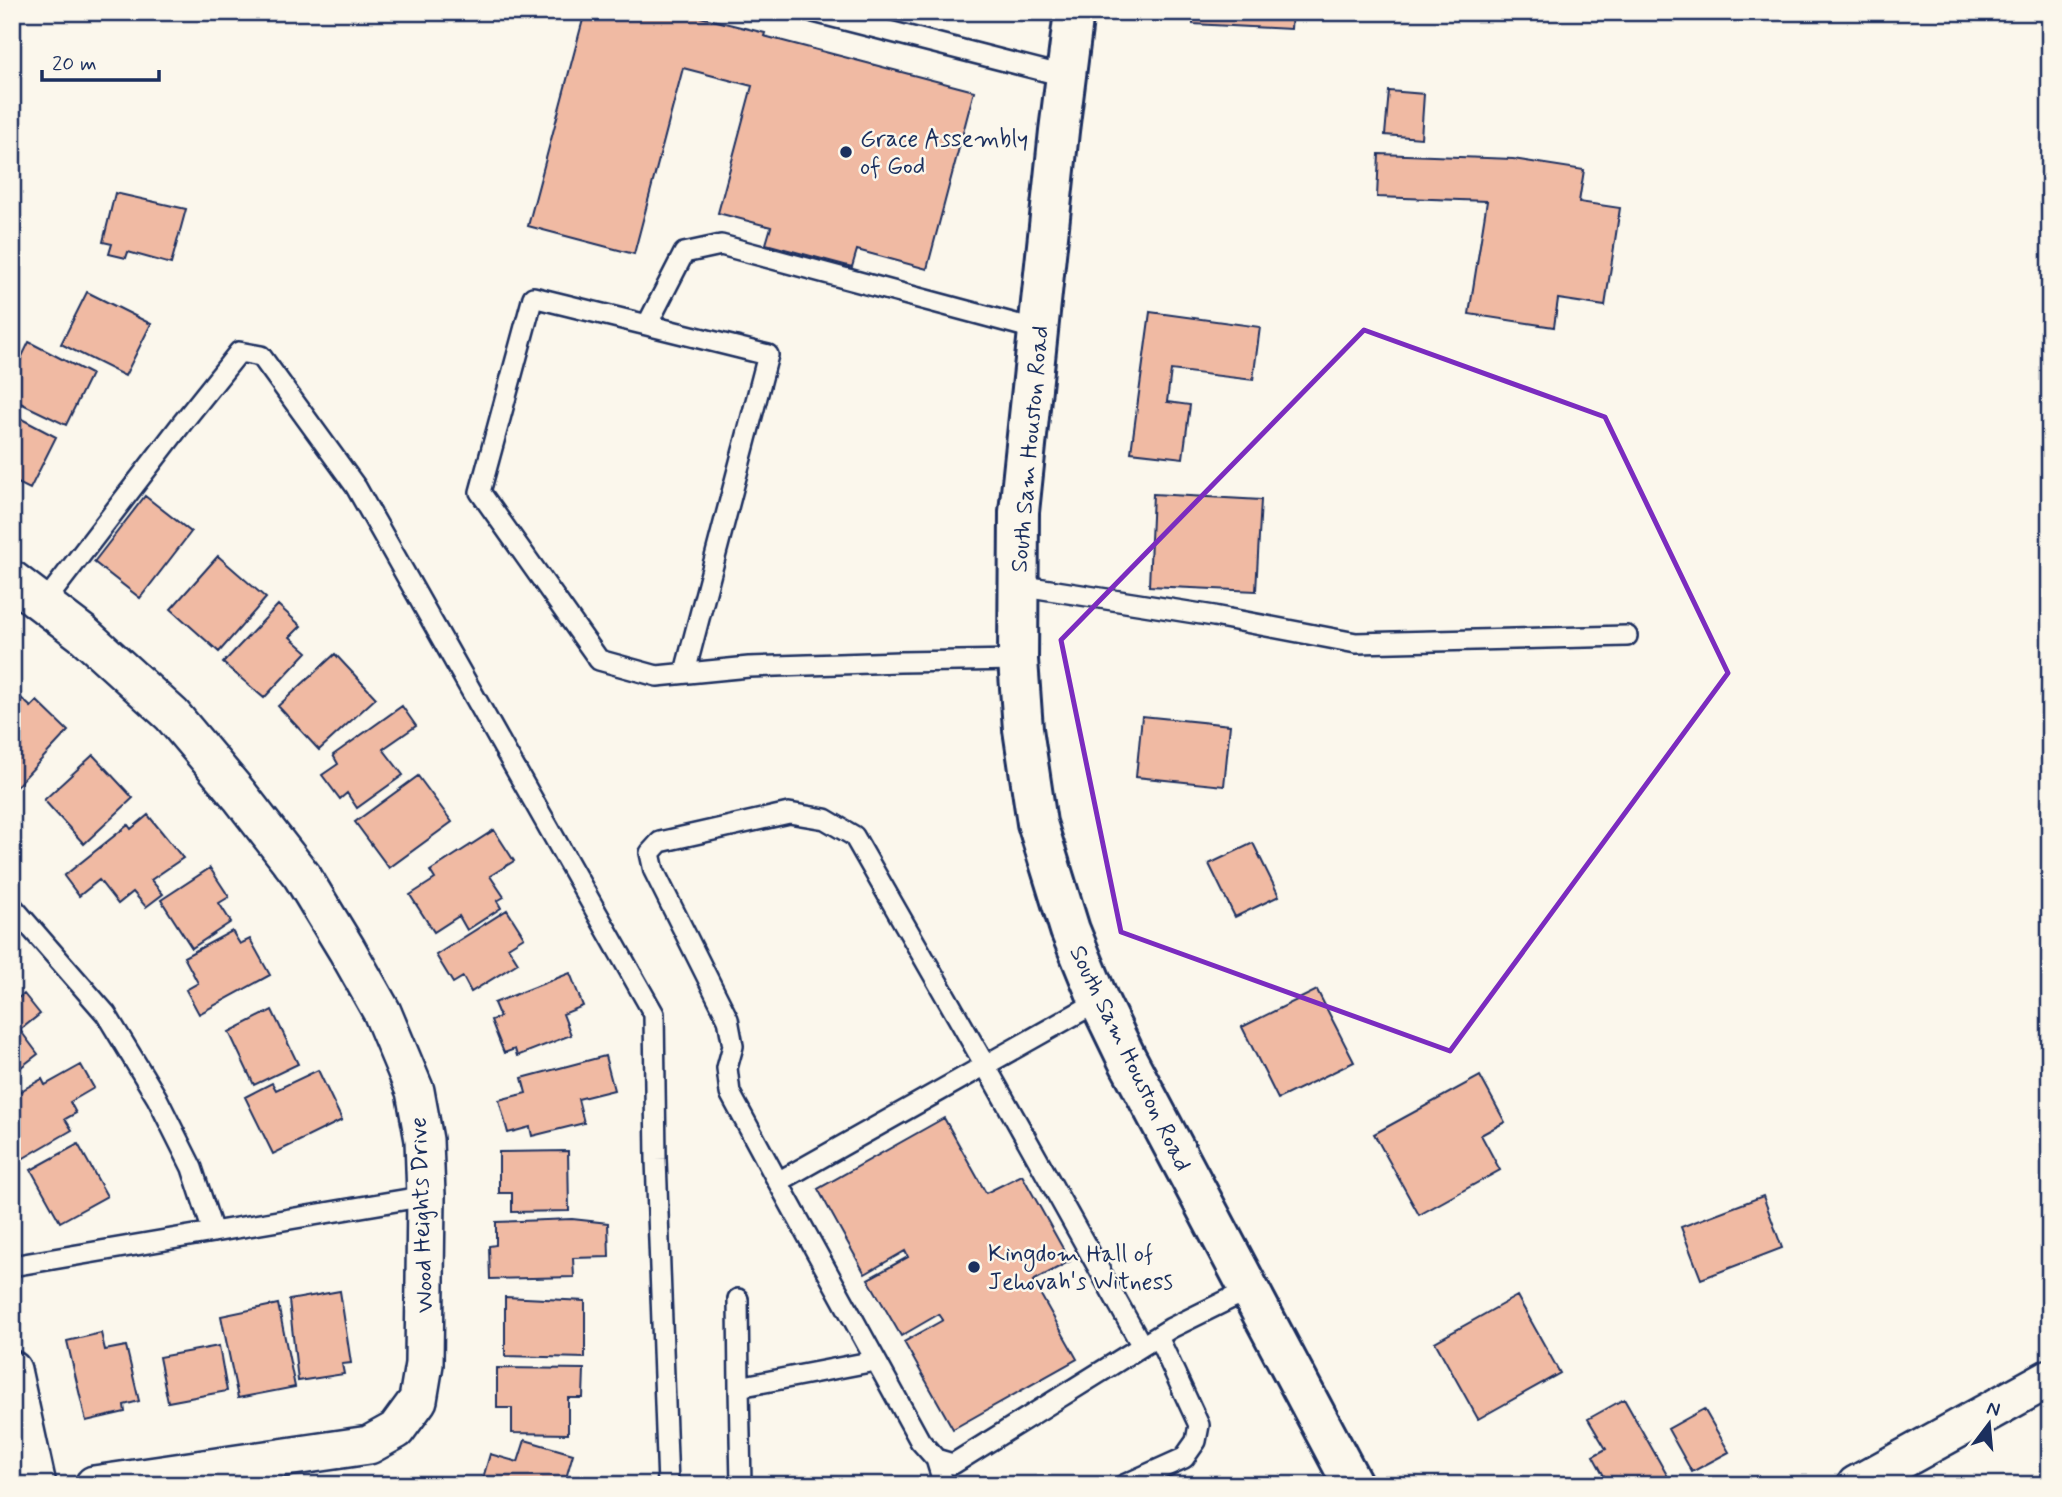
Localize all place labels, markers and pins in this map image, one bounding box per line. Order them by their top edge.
place label: Grace Assembly of God [860,124,1028,183]
marker: Grace Assembly of God [838,144,854,160]
place label: Kingdom Hall of Jehovah's Witness [988,1239,1173,1298]
marker: Kingdom Hall of Jehovah's Witness [966,1259,982,1275]

